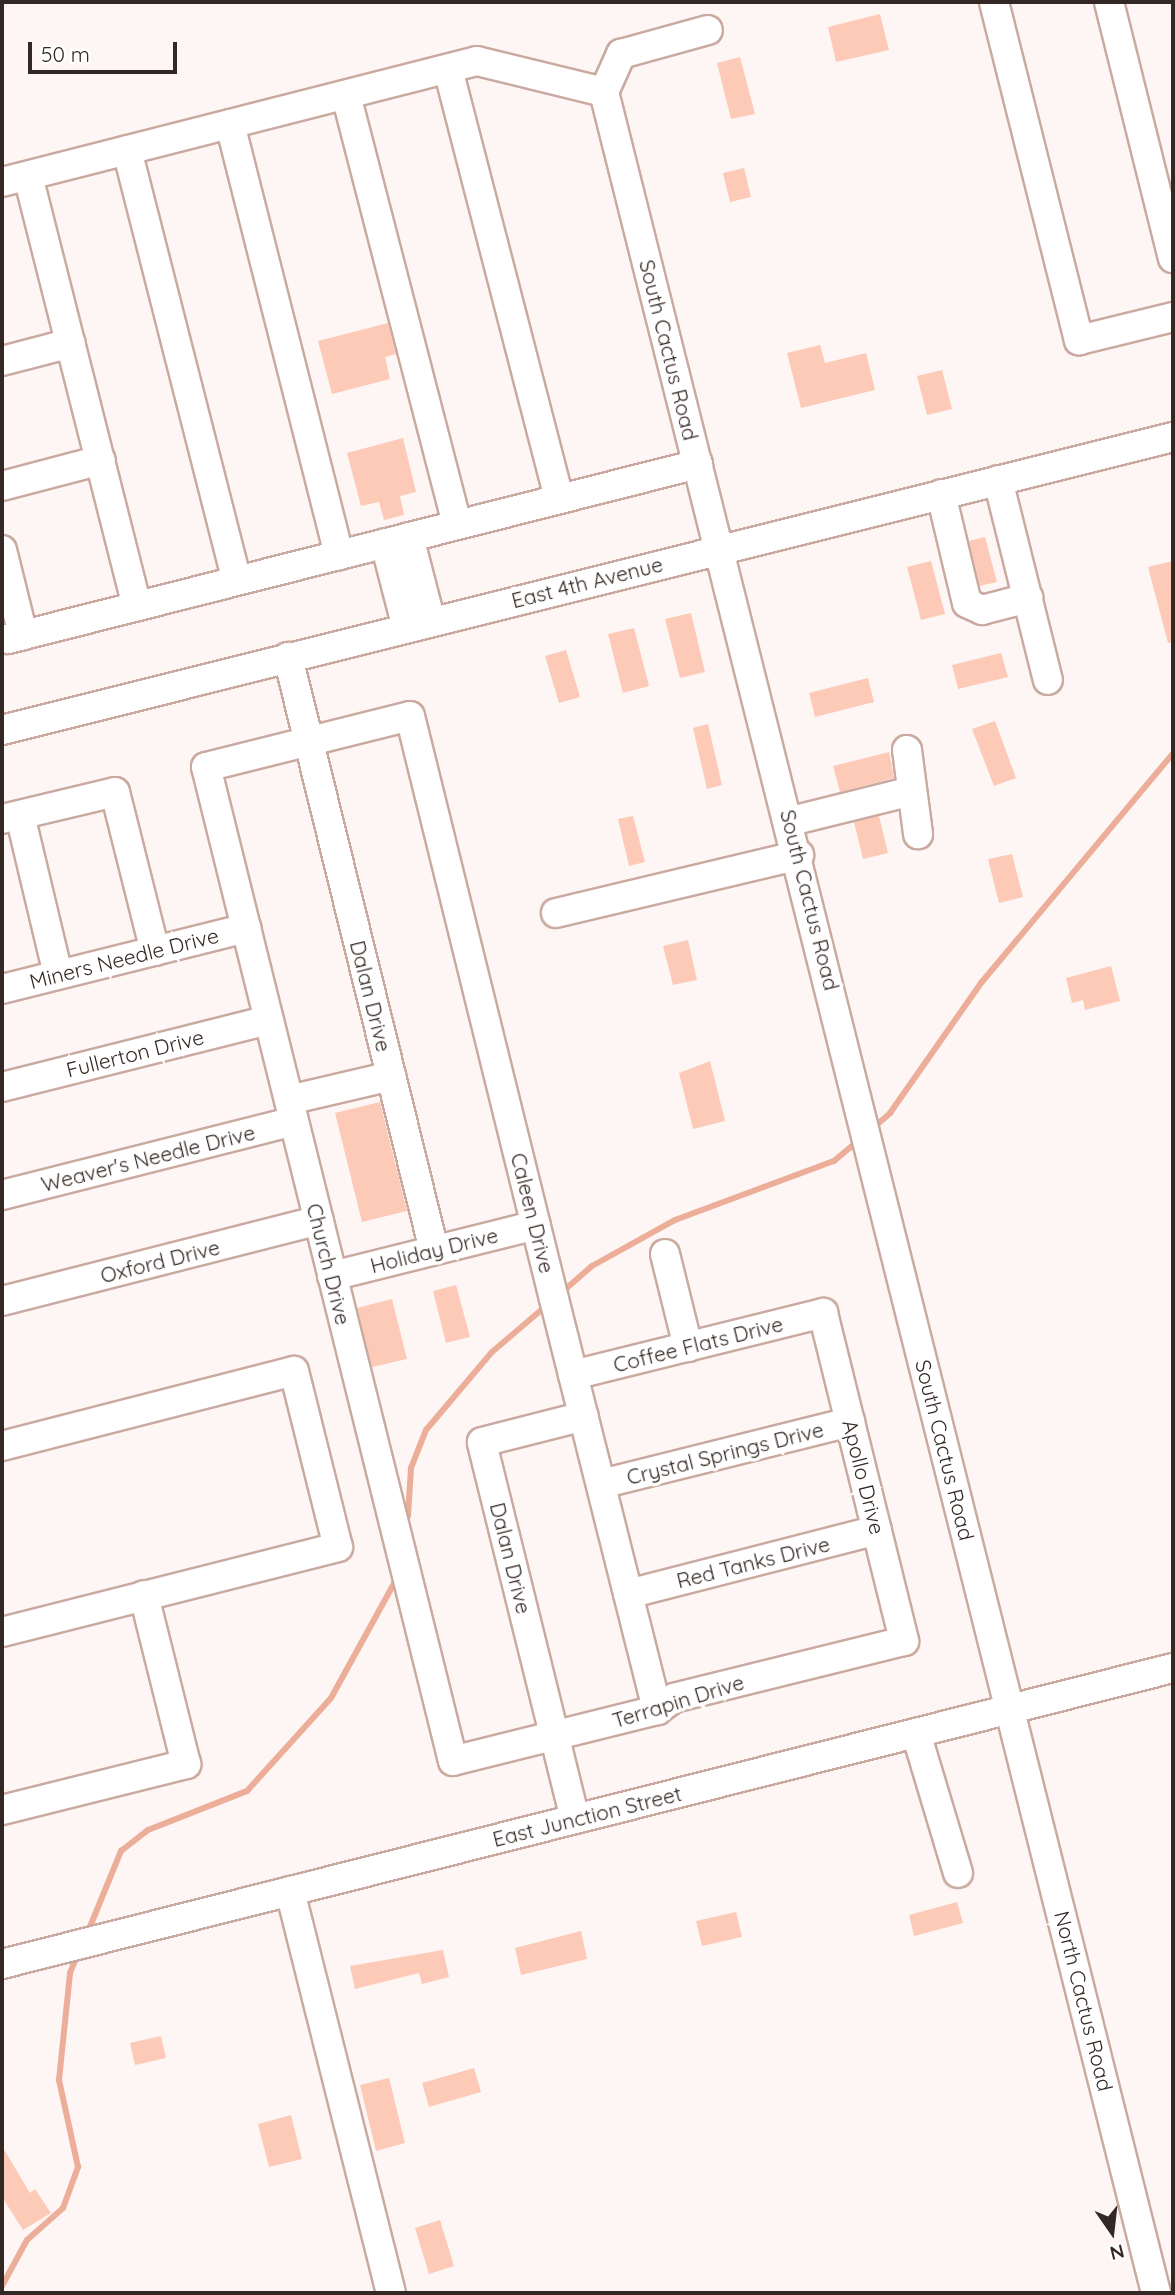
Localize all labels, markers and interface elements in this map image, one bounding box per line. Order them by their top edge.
scale bar [32,28,180,72]
text: 50 m [41,41,90,67]
street label: South Cactus Road [634,257,704,443]
street label: East 4th Avenue [509,551,665,613]
street label: South Cactus Road [775,807,845,993]
street label: Miners Needle Drive [27,922,221,994]
street label: Dalan Drive [345,938,397,1054]
street label: Fullerton Drive [64,1024,206,1082]
street label: Weaver's Needle Drive [38,1119,258,1197]
street label: Caleen Drive [506,1150,560,1276]
street label: Church Drive [302,1201,356,1327]
street label: Holiday Drive [368,1222,500,1278]
street label: Oxford Drive [98,1234,222,1288]
street label: Coffee Flats Drive [610,1311,786,1377]
street label: South Cactus Road [910,1357,980,1543]
street label: Crystal Springs Drive [624,1416,826,1490]
street label: Apollo Drive [838,1417,890,1537]
street label: Dalan Drive [485,1500,537,1616]
street label: Red Tanks Drive [674,1531,832,1593]
street label: Terrapin Drive [609,1669,747,1733]
street label: East Junction Street [490,1780,684,1852]
street label: North Cactus Road [1049,1908,1119,2094]
north arrow [1077,2197,1147,2267]
text: N [1107,2239,1127,2266]

